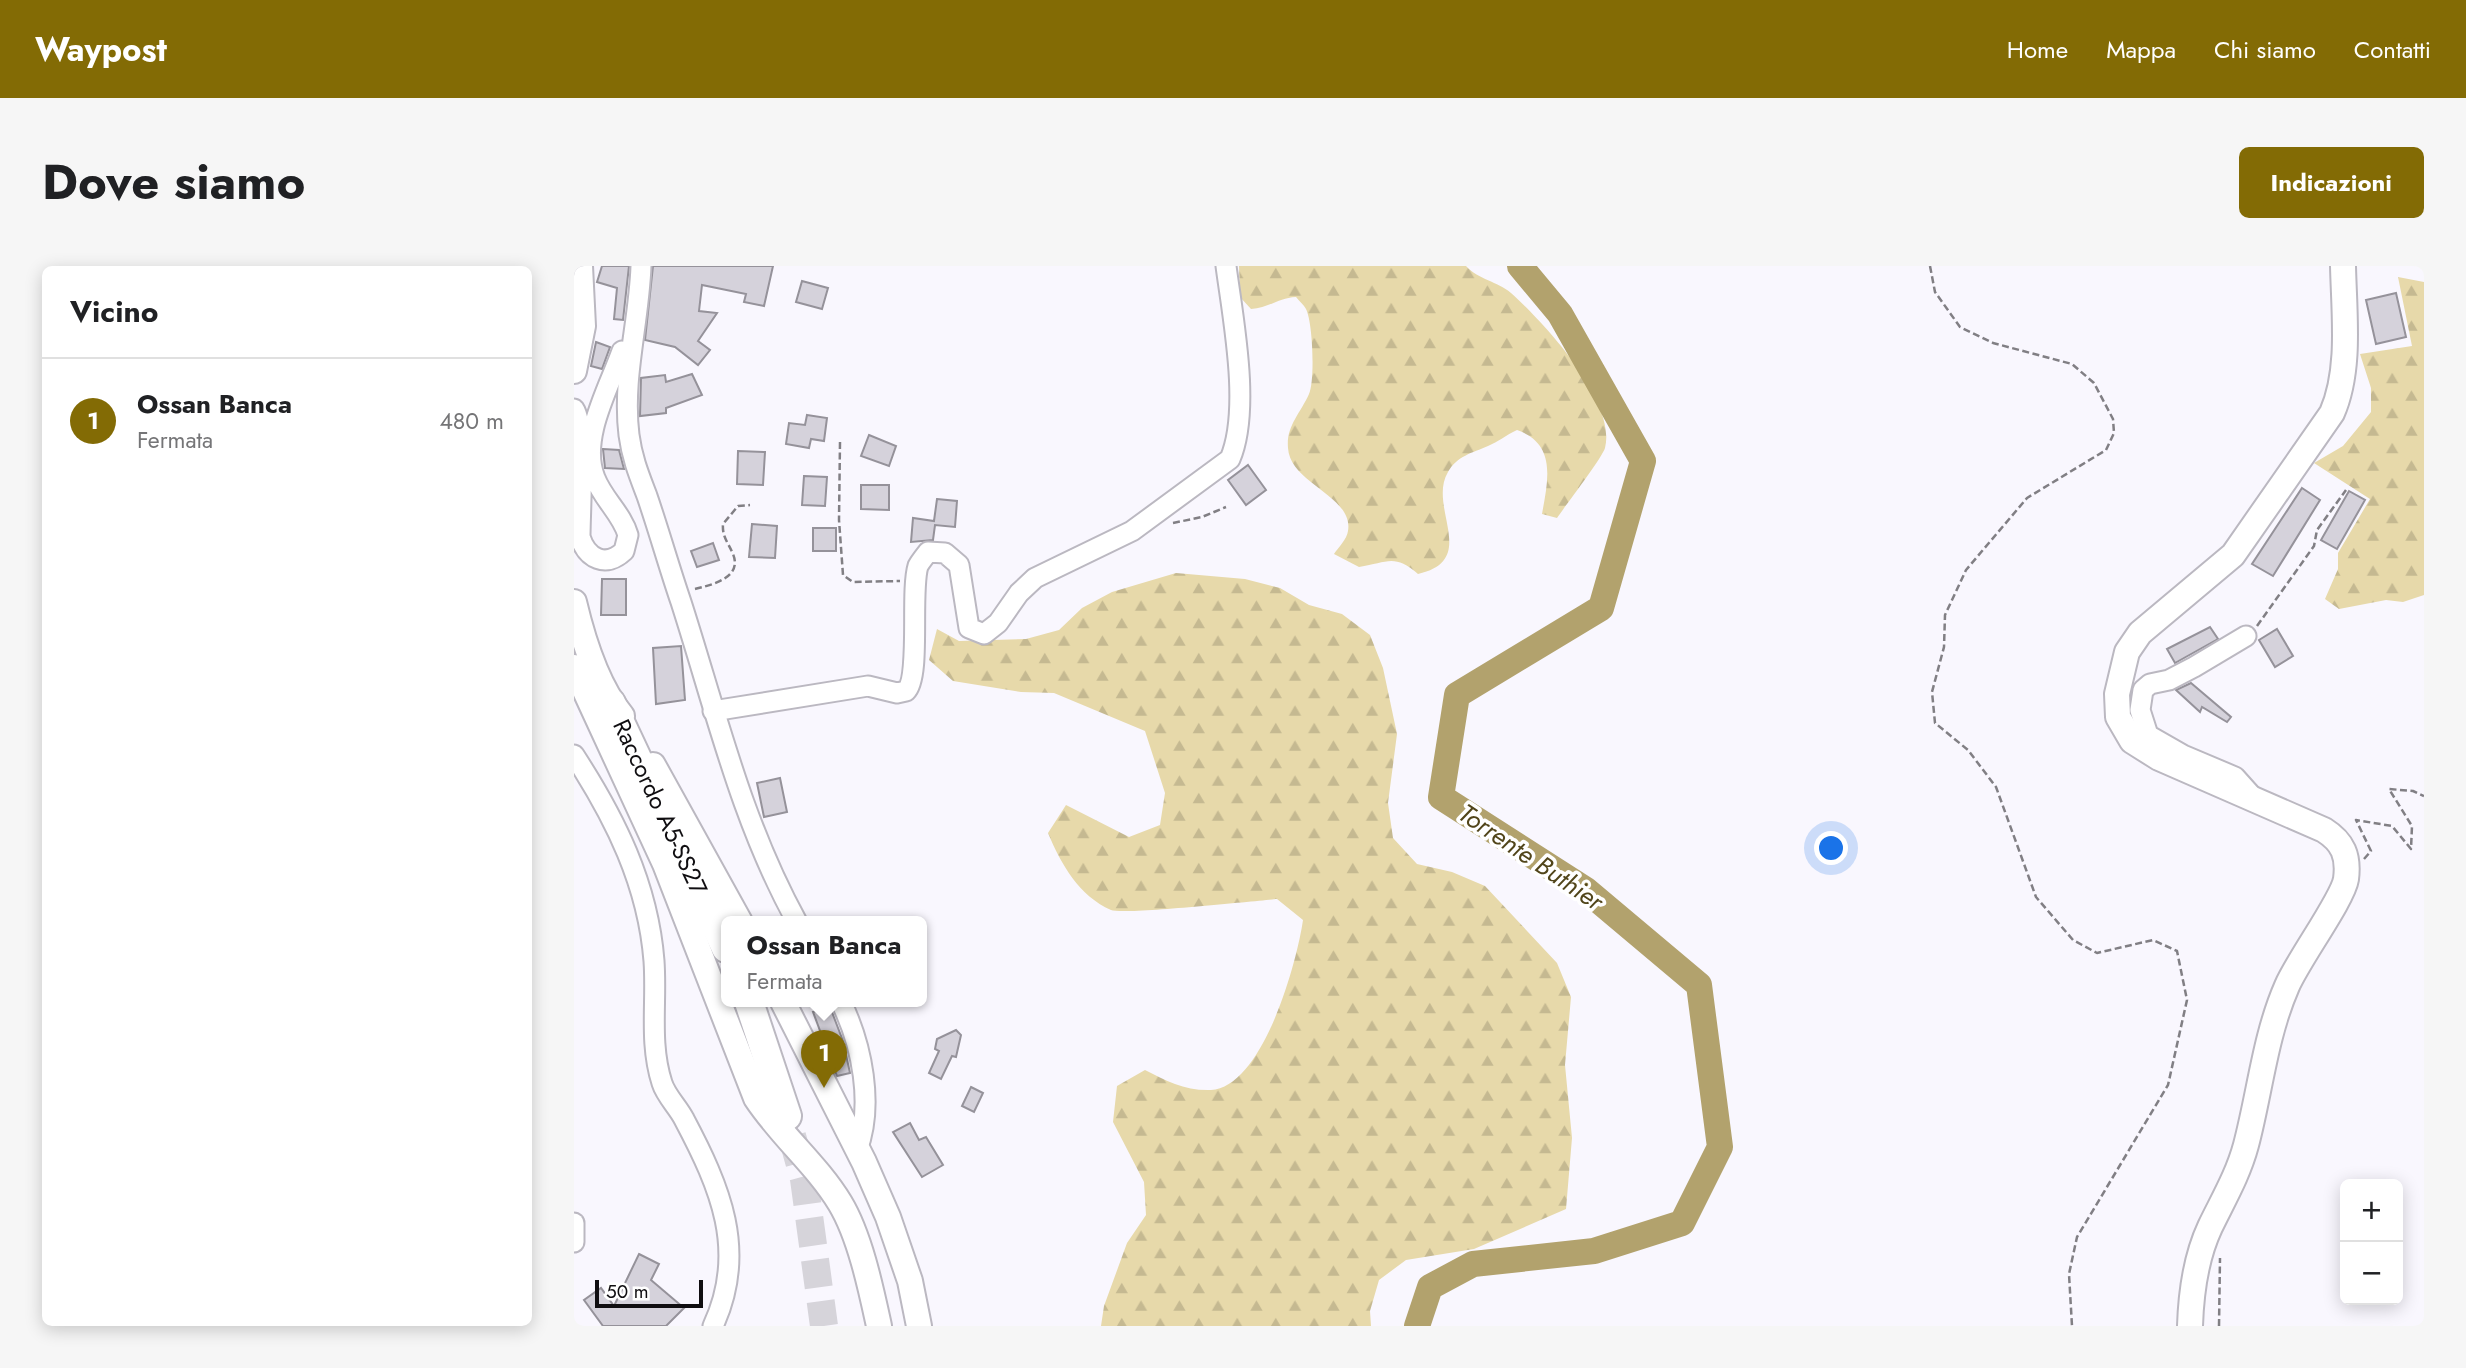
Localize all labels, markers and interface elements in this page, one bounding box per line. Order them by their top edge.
text: Waypost [35,26,167,73]
text: Home [2007,32,2068,67]
text: Mappa [2106,32,2176,67]
text: Chi siamo [2214,32,2316,67]
text: Contatti [2354,32,2431,67]
text: Dove siamo [42,147,305,217]
button: Indicazioni [2239,147,2424,218]
text: Vicino [70,290,158,333]
text: Ossan Banca [137,385,292,423]
text: 1 [87,404,99,438]
text: 480 m [439,404,504,438]
text: Fermata [137,423,213,457]
street label: Raccordo A5-SS27 [604,713,717,901]
water label: Torrente Buthier [1451,794,1612,920]
your location [1814,831,1848,865]
popup [721,916,927,1007]
text: Ossan Banca [747,926,901,964]
text: Fermata [747,964,823,998]
pin: 1 [801,1030,847,1088]
map controls [2340,1179,2403,1305]
button: + [2340,1179,2403,1242]
button: − [2340,1242,2403,1305]
scale bar [595,1277,704,1309]
text: 50 m [606,1278,649,1305]

